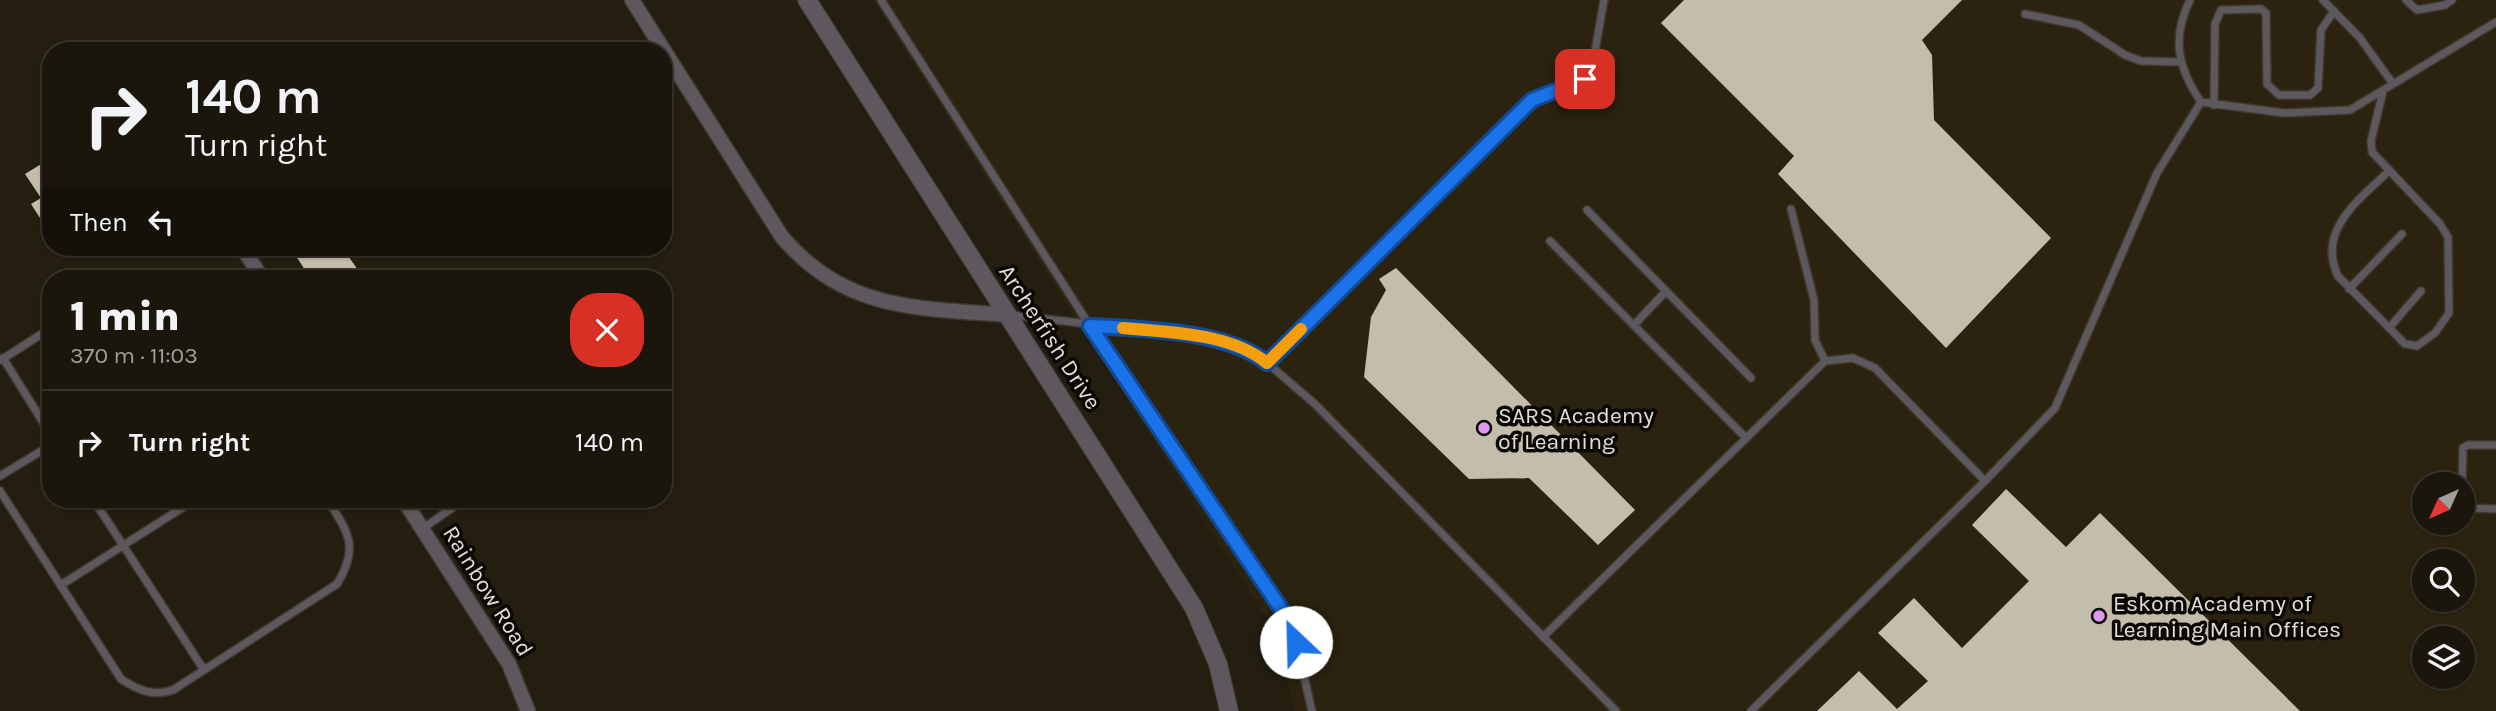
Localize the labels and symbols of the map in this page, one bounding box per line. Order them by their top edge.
pin [1555,49,1615,109]
street label: Archerfish Drive [993,259,1107,415]
place label: SARS Academy of Learning [1498,402,1654,455]
marker: SARS Academy of Learning [1476,420,1492,436]
north arrow [2412,472,2474,536]
street label: Rainbow Road [437,521,539,661]
place label: Eskom Academy of Learning Main Offices [2113,590,2341,643]
position arrow [1259,605,1333,679]
marker: Eskom Academy of Learning Main Offices [2091,608,2107,624]

